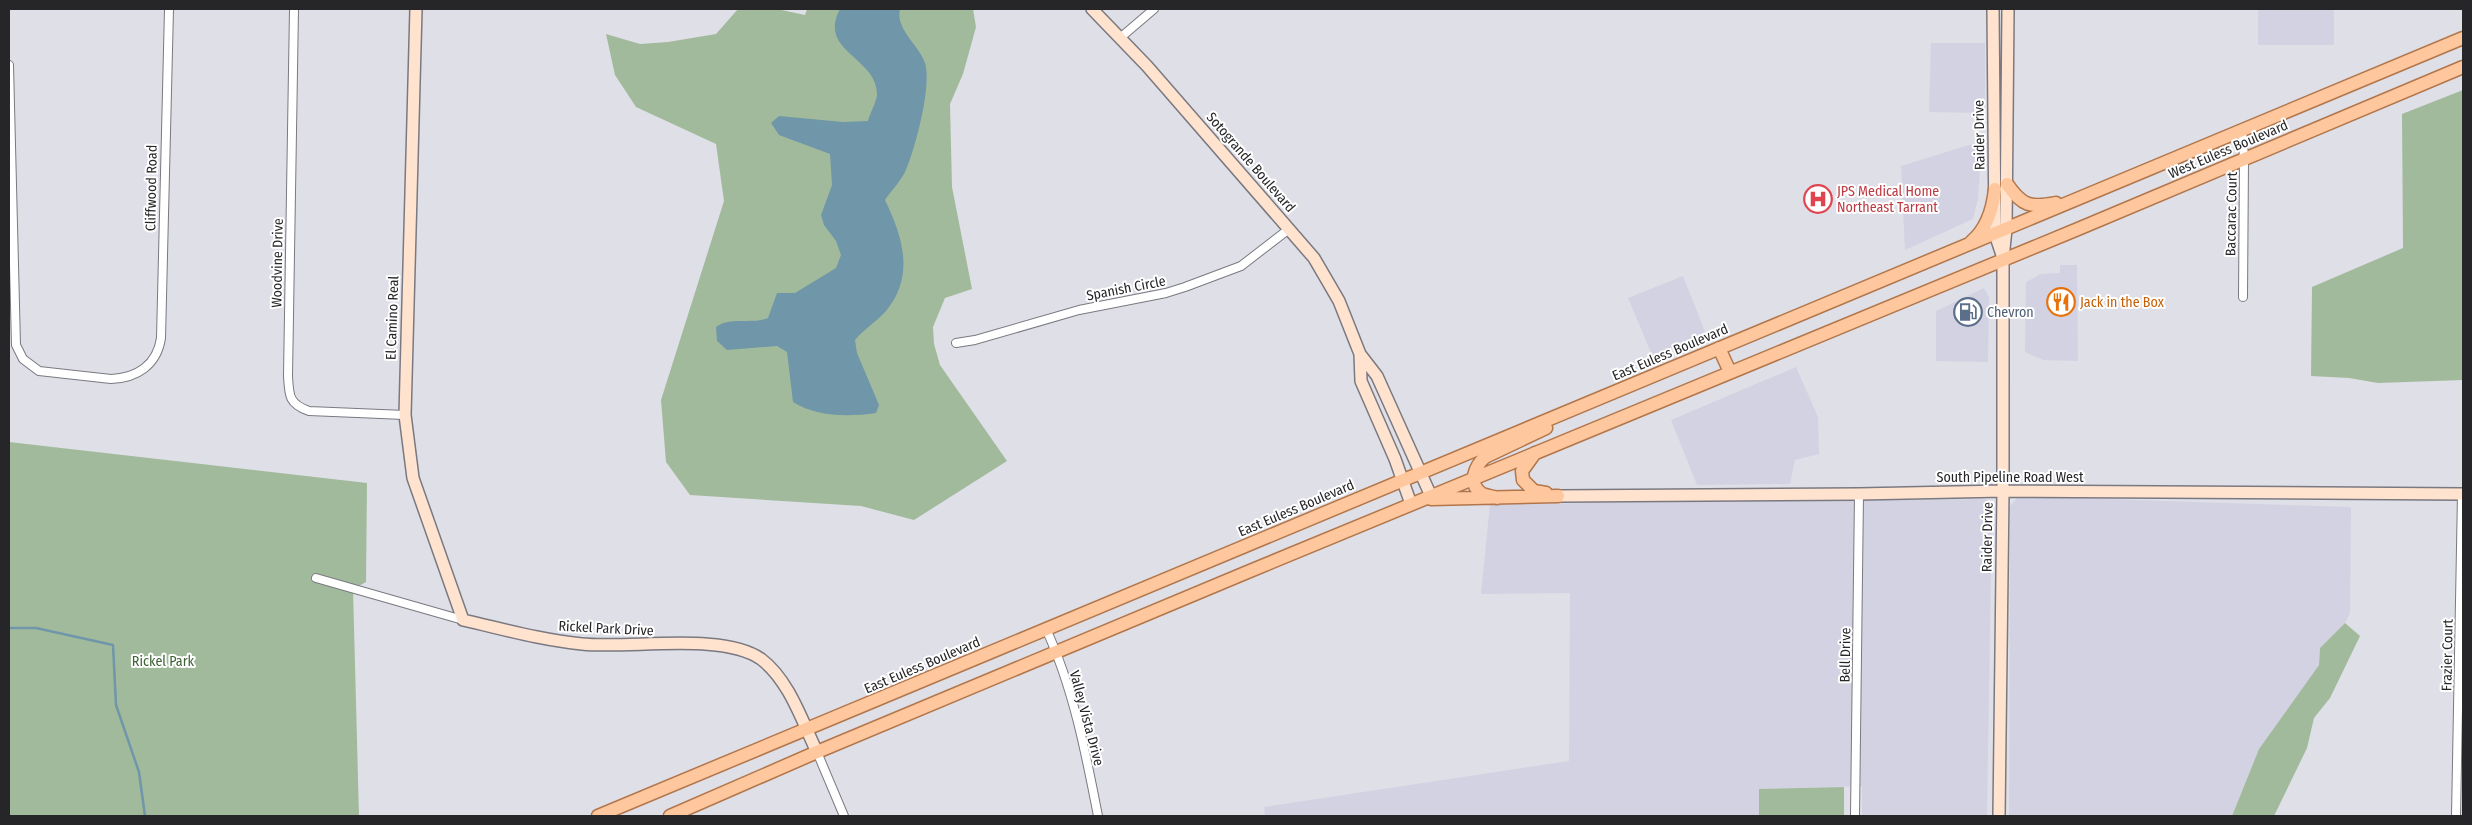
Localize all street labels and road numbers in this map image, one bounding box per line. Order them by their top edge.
street label: Raider Drive [1970,100,1989,170]
street label: Sotogrande Boulevard [1203,109,1299,216]
street label: West Euless Boulevard [2166,117,2291,182]
street label: Cliffwood Road [142,145,161,231]
street label: Baccarac Court [2222,171,2241,256]
street label: Woodvine Drive [268,218,287,308]
street label: Spanish Circle [1085,272,1167,305]
street label: El Camino Real [383,275,402,360]
street label: East Euless Boulevard [1610,320,1731,385]
street label: South Pipeline Road West [1936,469,2084,486]
street label: East Euless Boulevard [1236,476,1357,541]
street label: Raider Drive [1978,502,1997,572]
street label: Rickel Park Drive [558,618,654,639]
street label: Frazier Court [2438,618,2457,691]
street label: Bell Drive [1837,627,1854,683]
street label: East Euless Boulevard [862,633,983,698]
street label: Valley Vista Drive [1066,669,1107,768]

